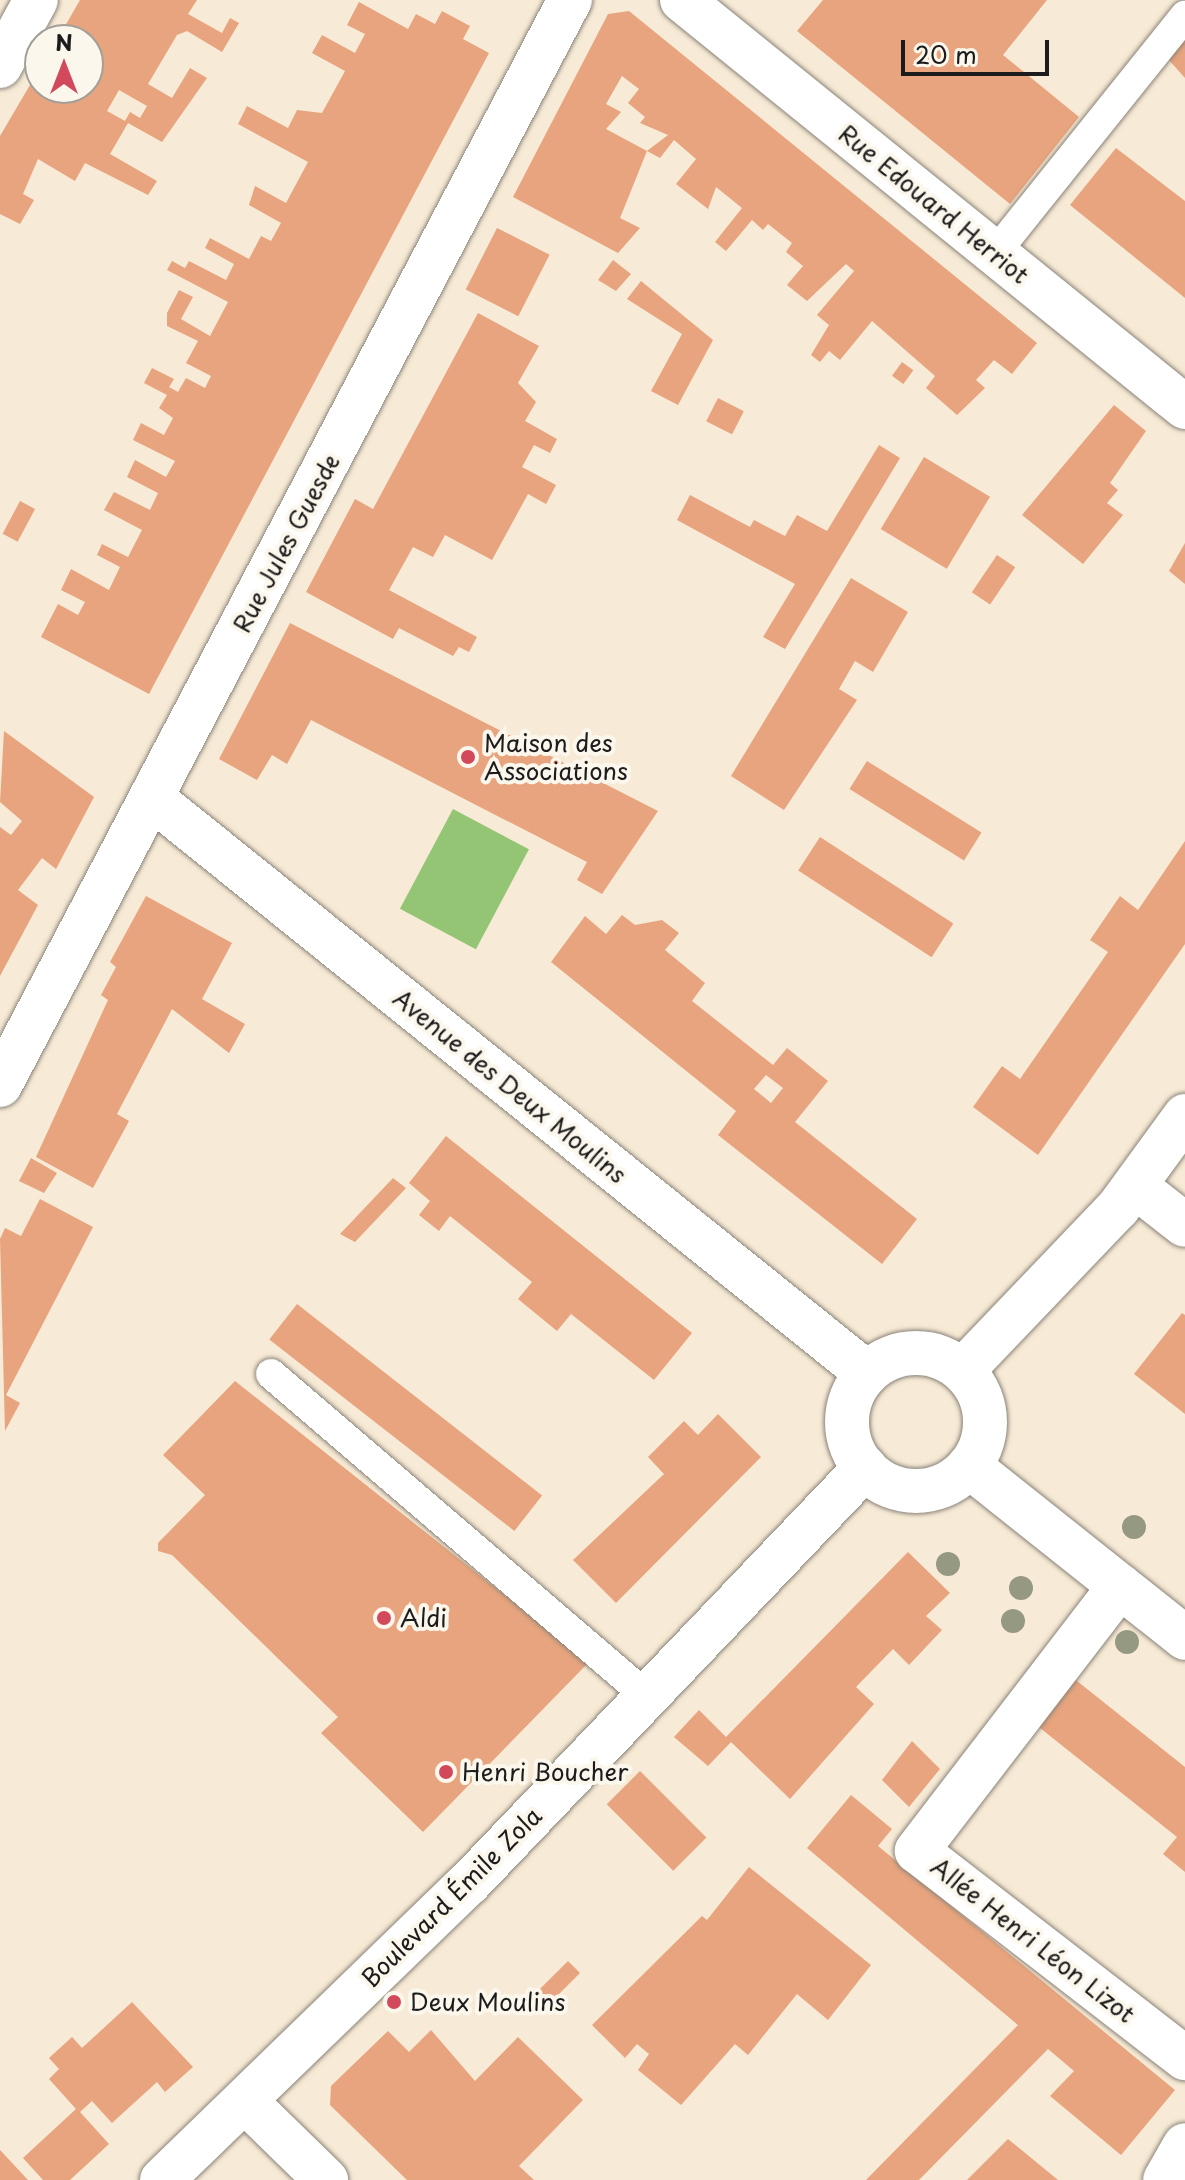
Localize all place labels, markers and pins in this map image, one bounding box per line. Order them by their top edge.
place label: Maison des Associations [484,729,628,785]
marker: Maison des Associations [459,748,477,766]
place label: Aldi [400,1604,447,1632]
marker: Aldi [375,1609,393,1627]
place label: Henri Boucher [462,1758,629,1786]
marker: Henri Boucher [437,1763,455,1781]
place label: Deux Moulins [410,1988,563,2016]
marker: Deux Moulins [385,1993,403,2011]

